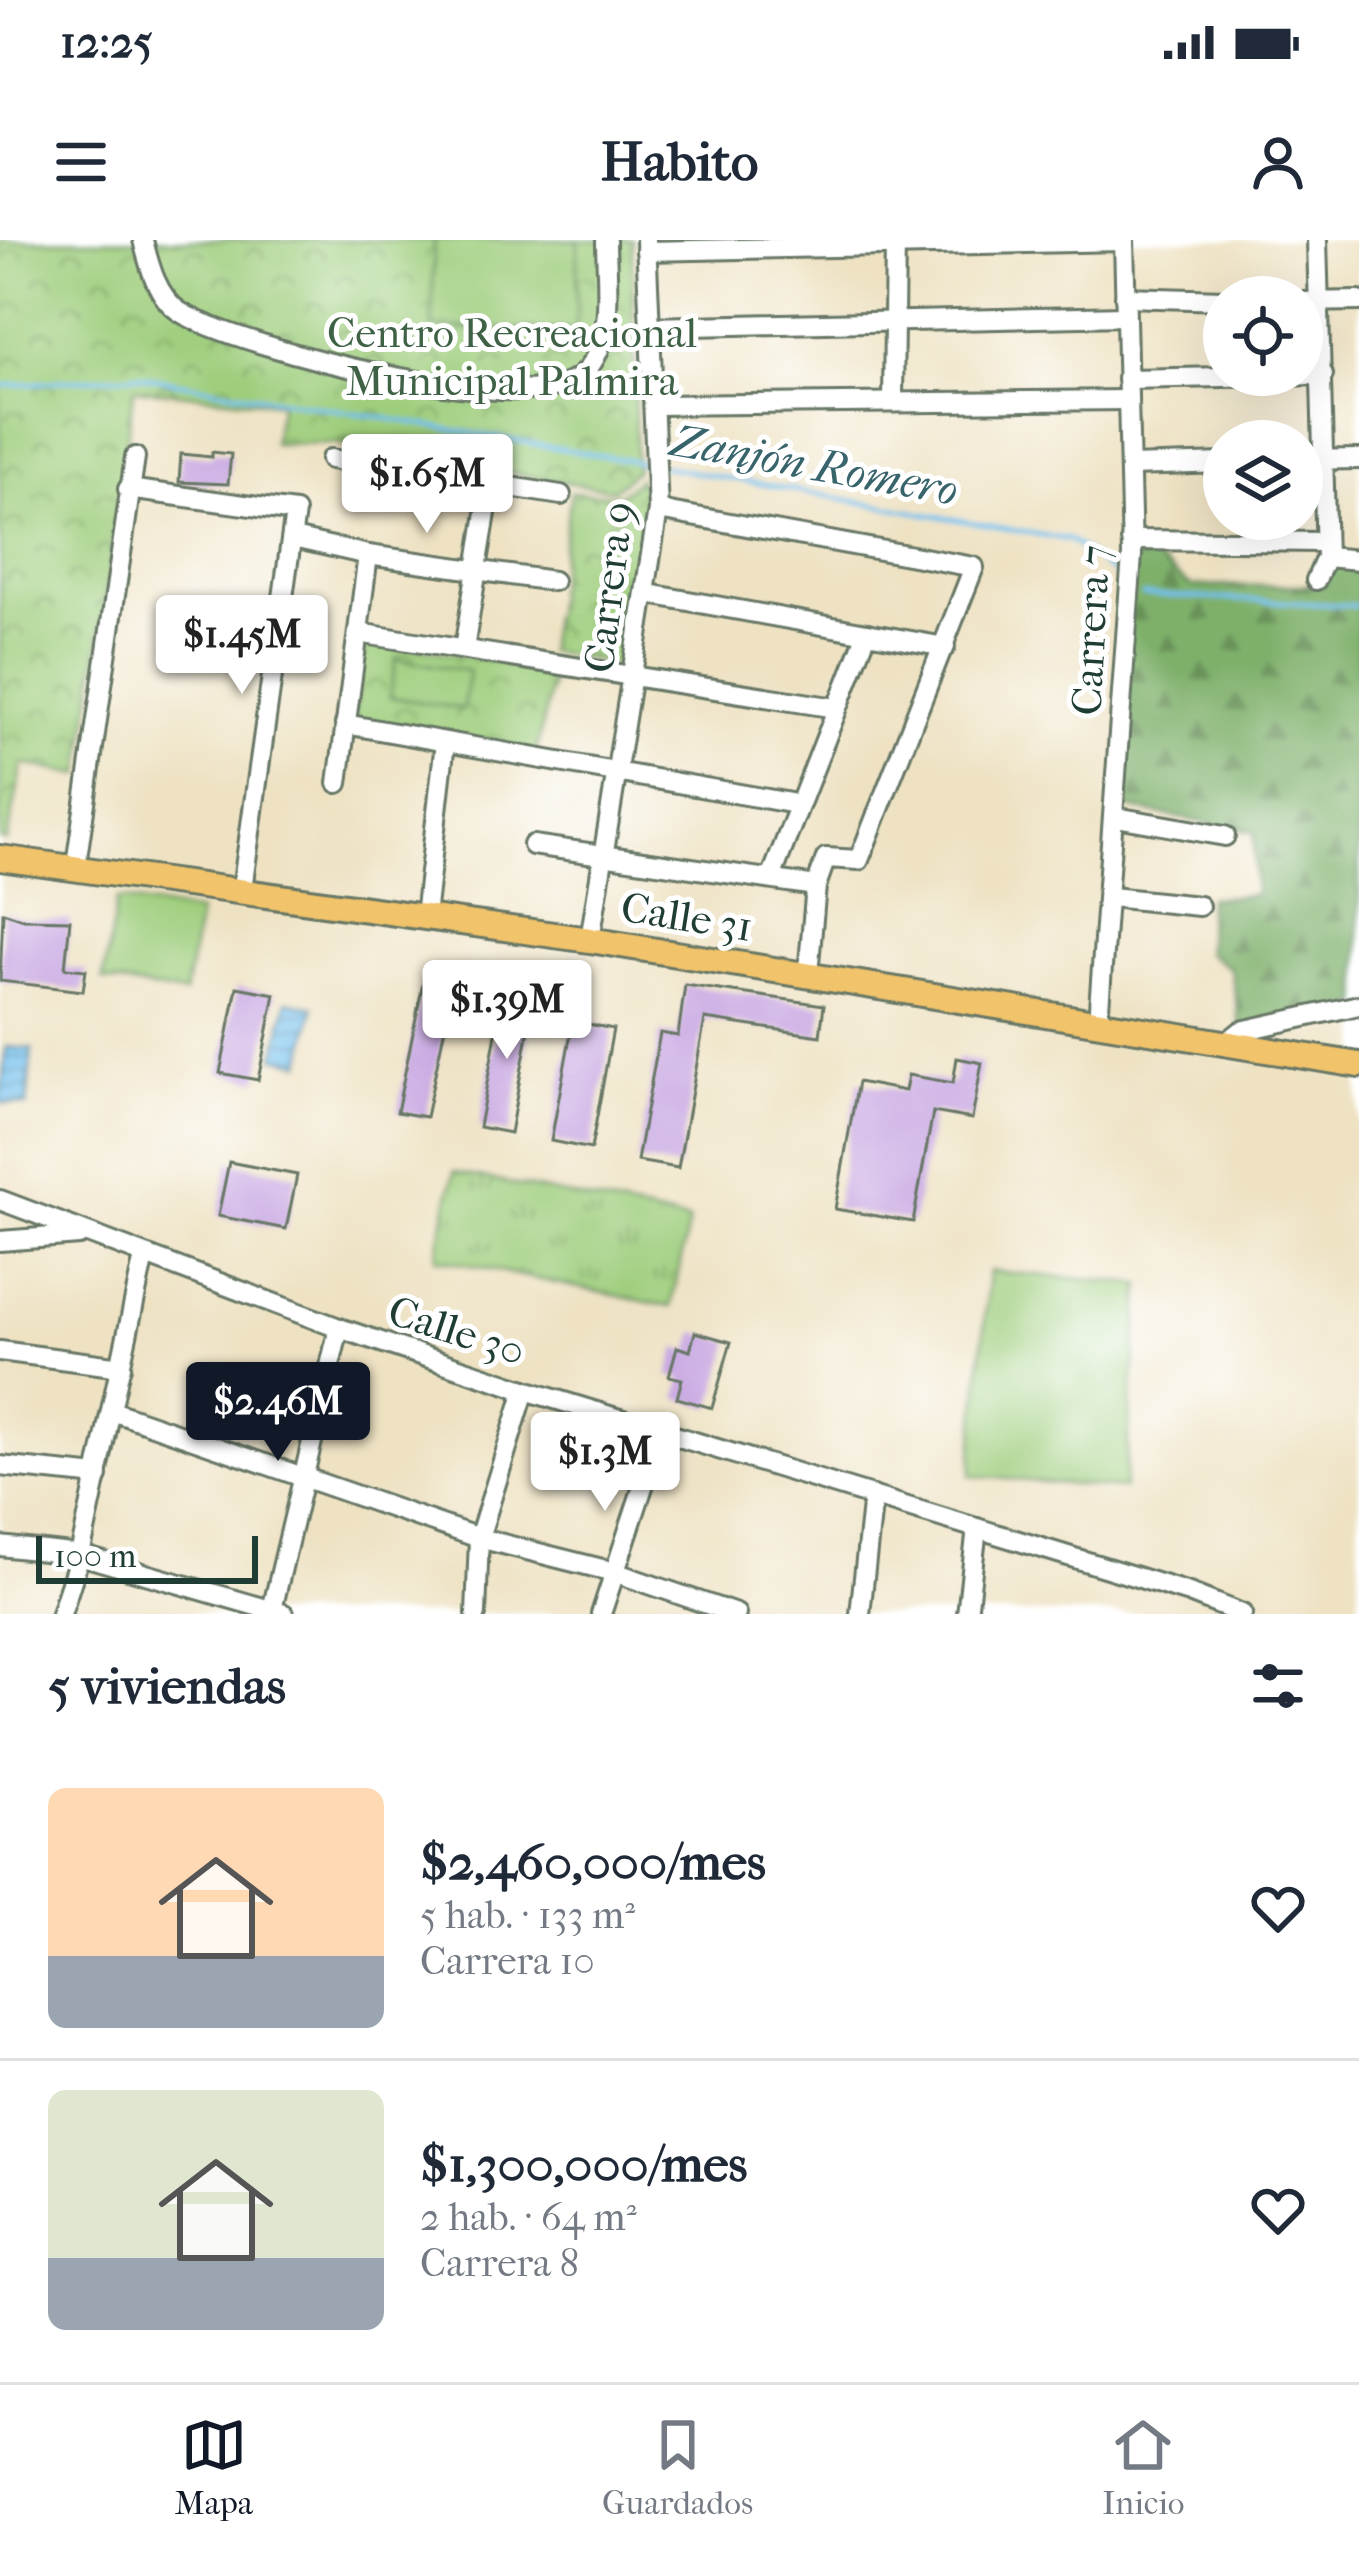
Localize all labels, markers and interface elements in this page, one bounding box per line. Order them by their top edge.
text: 12:25 [60,16,153,69]
icon: menu [48,129,114,195]
icon: person [1245,129,1311,195]
text: Habito [601,131,758,194]
map controls [1203,276,1323,540]
button: locate [1203,276,1323,396]
park label: Centro Recreacional Municipal Palmira [327,309,697,406]
water label: Zanjón Romero [664,414,962,517]
button: layers [1203,420,1323,540]
pin: $1.65M [329,434,525,536]
text: $1.65M [369,450,485,496]
street label: Carrera 9 [575,499,644,676]
street label: Carrera 7 [1063,544,1120,717]
pin: $1.45M [144,595,340,697]
text: $1.45M [183,611,301,657]
street label: Calle 31 [617,883,756,952]
pin: $1.39M [409,960,605,1062]
text: $1.39M [449,976,565,1022]
street label: Calle 30 [382,1286,531,1376]
pin: $2.46M [180,1362,376,1464]
text: $2.46M [213,1378,343,1424]
pin: $1.3M [521,1412,689,1514]
text: $1.3M [558,1428,652,1474]
scale bar [36,1530,258,1583]
text: 100 m [54,1537,137,1576]
icon: filters [1245,1653,1311,1719]
text: 5 viviendas [48,1656,286,1716]
text: $2,460,000/mes [420,1832,766,1892]
icon: home [144,1836,288,1980]
icon: heart [1245,1875,1311,1941]
text: 5 hab. · 133 m² [420,1892,635,1938]
text: Carrera 10 [420,1938,595,1984]
text: $1,300,000/mes [420,2134,747,2194]
icon: home [144,2138,288,2282]
icon: heart [1245,2177,1311,2243]
text: 2 hab. · 64 m² [420,2194,637,2240]
text: Carrera 8 [420,2240,579,2286]
tab: Mapa [174,2412,253,2523]
tab: Guardados [602,2412,753,2523]
tab: Inicio [1102,2412,1184,2523]

